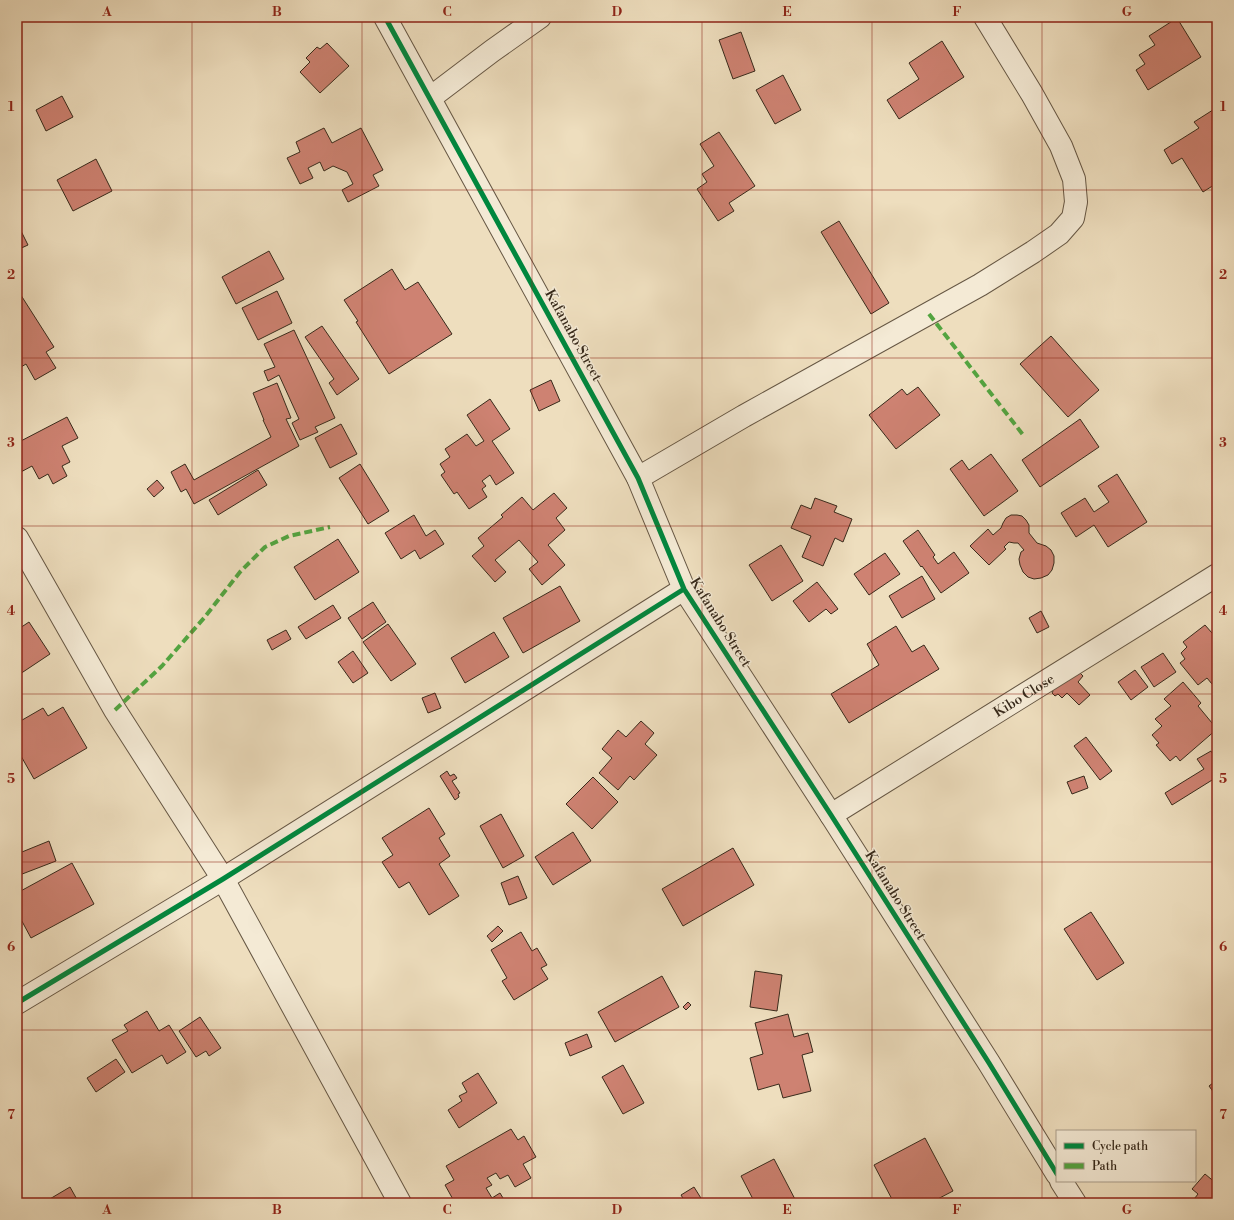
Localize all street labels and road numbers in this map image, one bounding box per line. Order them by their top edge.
street label: Kafanabo Street [540,286,606,385]
street label: Kafanabo Street [685,574,755,671]
street label: Kibo Close [990,670,1058,722]
street label: Kafanabo Street [860,847,930,944]

